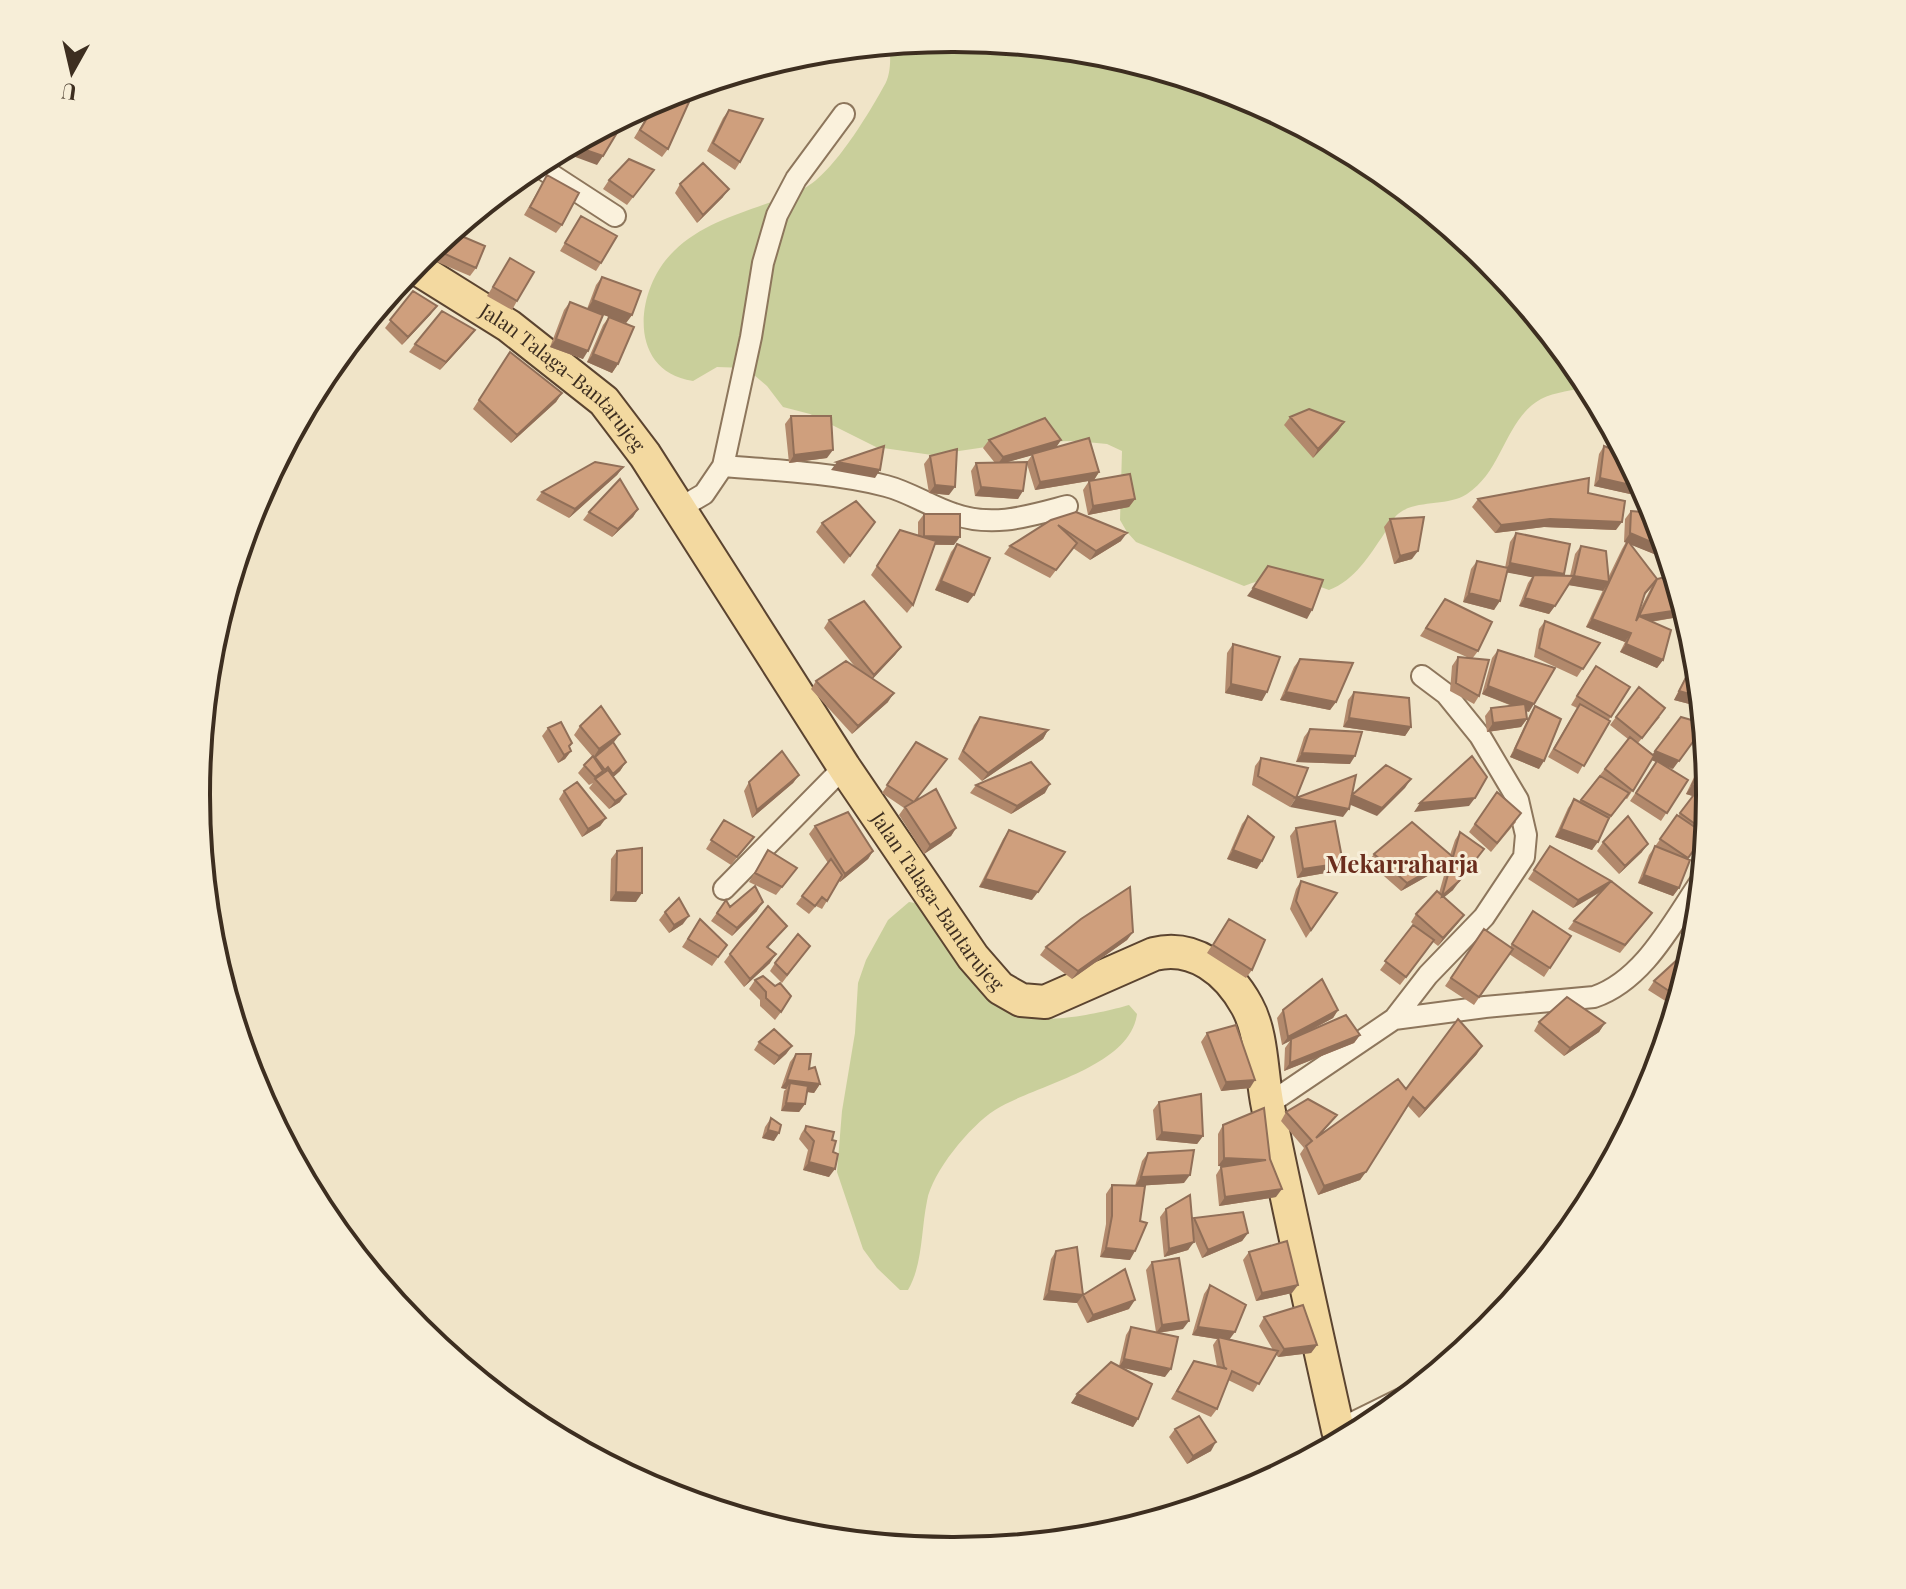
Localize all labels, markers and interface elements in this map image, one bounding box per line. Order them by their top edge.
north arrow [32,32,112,112]
text: U [59,77,79,109]
street label: Jalan Talaga-Bantarujeg [474,296,653,457]
street label: Jalan Talaga-Bantarujeg [865,805,1012,996]
district label: Mekarraharja [1326,847,1479,879]

